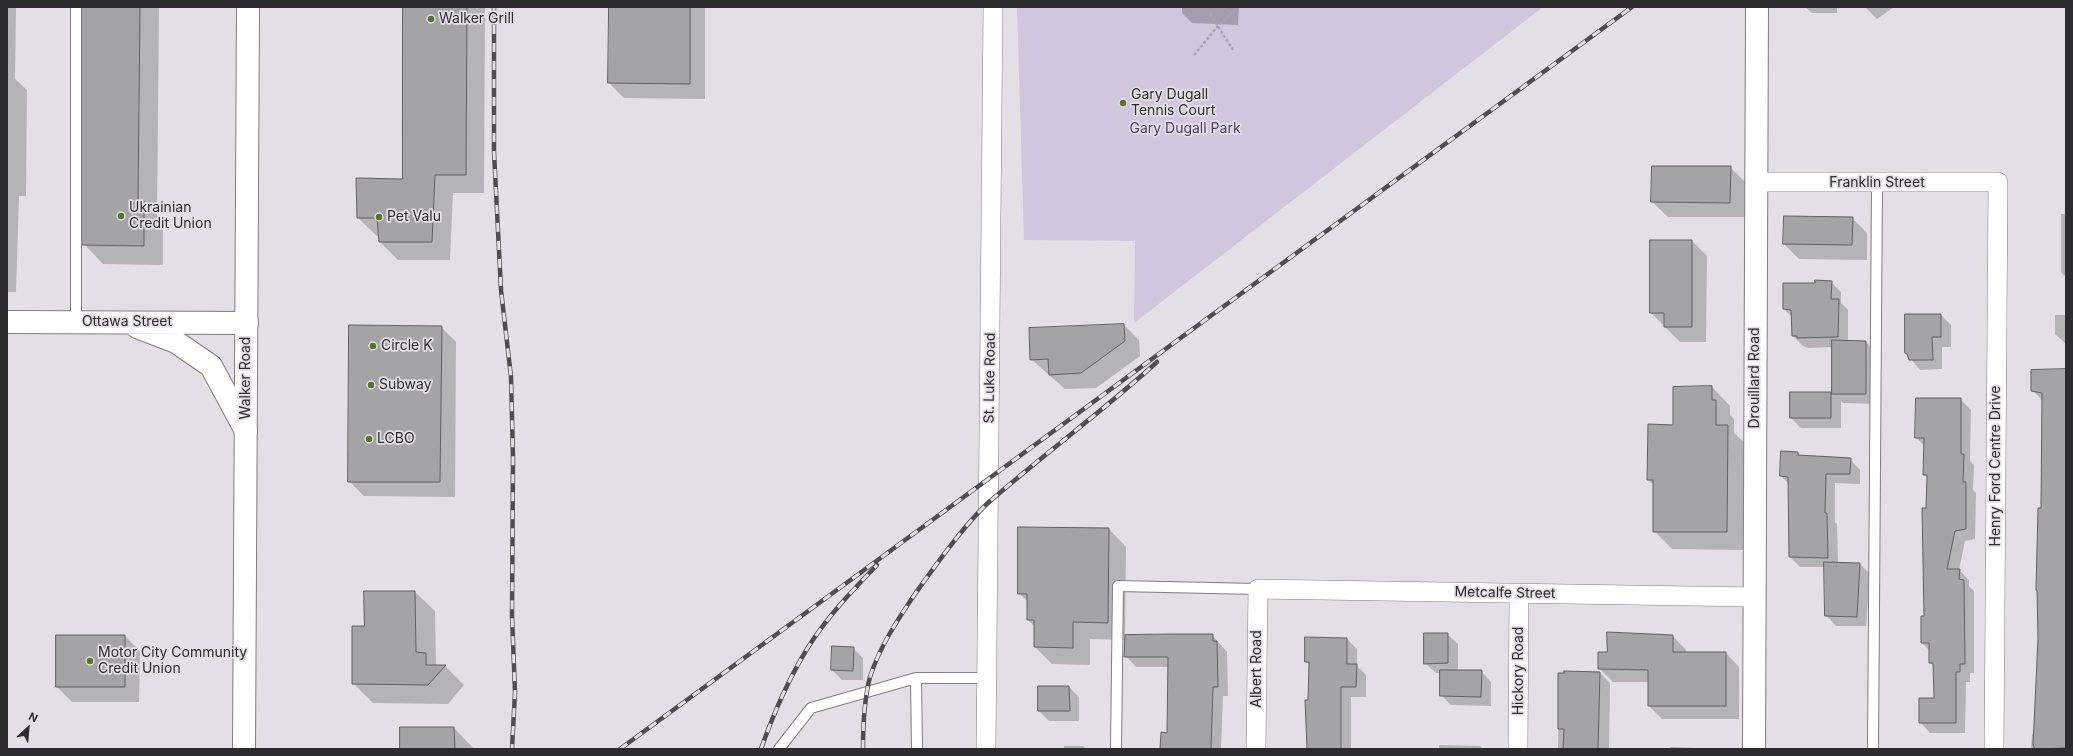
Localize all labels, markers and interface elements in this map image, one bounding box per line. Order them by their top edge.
place label: Walker Grill [439,11,514,27]
marker: Walker Grill [426,14,436,24]
place label: Gary Dugall Tennis Court [1131,87,1215,120]
marker: Gary Dugall Tennis Court [1118,98,1128,108]
park label: Gary Dugall Park [1129,121,1241,137]
street label: Franklin Street [1829,175,1925,191]
place label: Ukrainian Credit Union [129,200,212,232]
place label: Pet Valu [387,209,441,225]
marker: Ukrainian Credit Union [116,211,126,221]
marker: Pet Valu [374,212,384,222]
street label: Ottawa Street [82,314,172,330]
street label: Drouillard Road [1747,327,1763,429]
street label: St. Luke Road [981,332,999,424]
street label: Walker Road [238,337,254,419]
place label: Circle K [381,338,433,354]
marker: Circle K [368,341,378,351]
place label: Subway [379,377,432,393]
marker: Subway [366,380,376,390]
street label: Henry Ford Centre Drive [1988,386,2004,546]
place label: LCBO [377,431,415,447]
marker: LCBO [364,434,374,444]
street label: Metcalfe Street [1454,584,1556,602]
street label: Hickory Road [1511,627,1527,715]
street label: Albert Road [1249,630,1265,708]
place label: Motor City Community Credit Union [98,645,247,678]
marker: Motor City Community Credit Union [85,656,95,666]
north arrow [8,708,48,748]
text: N [26,709,40,725]

